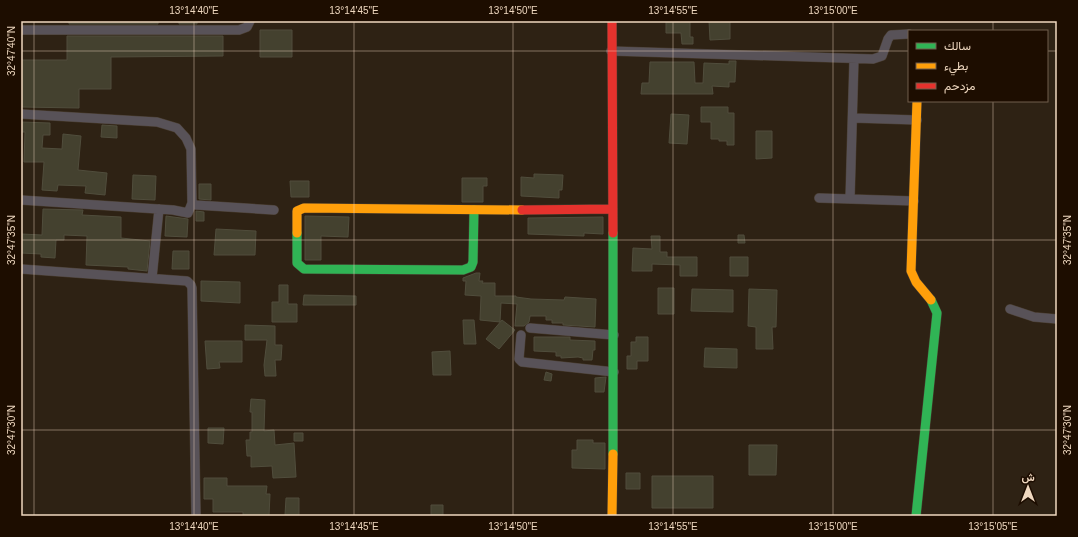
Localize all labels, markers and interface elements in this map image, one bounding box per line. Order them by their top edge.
text: 13°14'40"E [169,5,219,16]
text: 13°14'45"E [329,5,379,16]
text: 13°14'50"E [488,5,538,16]
text: 13°14'55"E [648,5,698,16]
text: 13°15'00"E [808,5,858,16]
text: 32°47'40"N [6,26,17,76]
legend [908,30,1048,102]
text: سالك [944,39,971,53]
text: بطيء [944,59,968,76]
text: مزدحم [944,79,975,94]
text: 32°47'35"N [6,215,17,265]
text: 32°47'35"N [1062,215,1073,265]
text: 32°47'30"N [6,405,17,455]
text: 32°47'30"N [1062,405,1073,455]
north arrow [1008,467,1048,507]
text: ش [1021,471,1035,484]
text: 13°14'40"E [169,521,219,532]
text: 13°14'45"E [329,521,379,532]
text: 13°14'50"E [488,521,538,532]
text: 13°14'55"E [648,521,698,532]
text: 13°15'00"E [808,521,858,532]
text: 13°15'05"E [968,521,1018,532]

